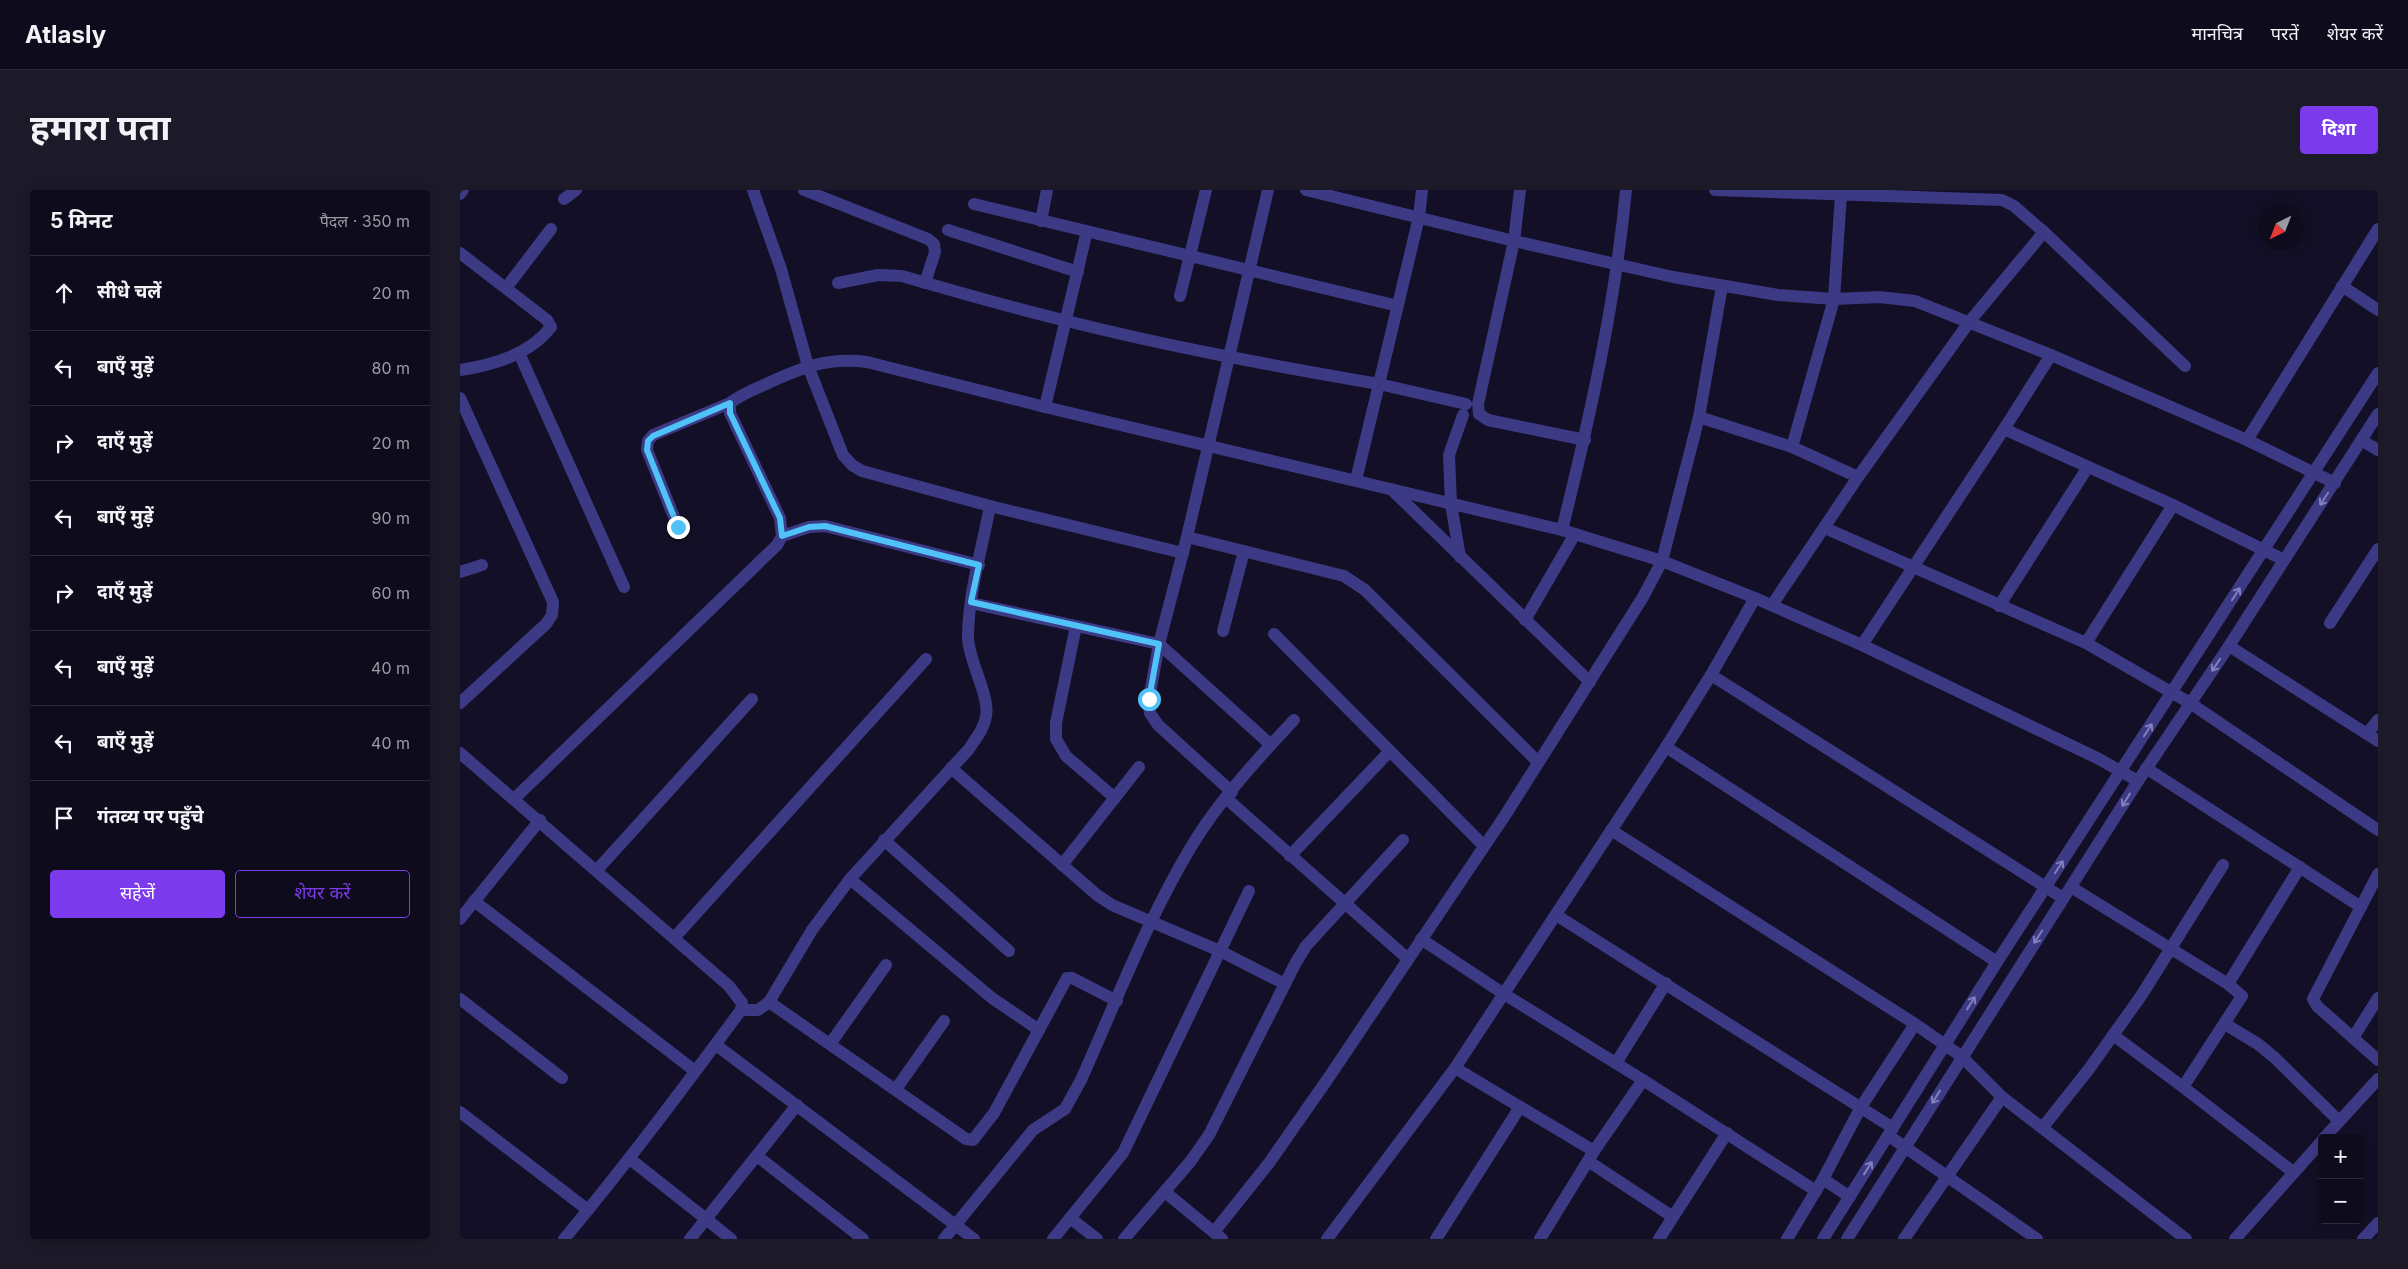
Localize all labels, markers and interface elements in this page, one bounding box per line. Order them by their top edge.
text: Atlasly [25,20,106,49]
text: मानचित्र [2191,23,2243,44]
text: परतें [2271,23,2299,44]
text: शेयर करें [2327,23,2383,44]
text: हमारा पता [30,106,170,148]
button: दिशा [2300,106,2378,154]
north arrow [2258,205,2303,250]
text: 5 मिनट [50,208,112,233]
text: पैदल · 350 m [320,211,410,231]
icon: ahead [50,279,78,307]
text: सीधे चलें [97,280,161,303]
text: 20 m [372,283,410,303]
icon: left [50,354,78,382]
text: बाएँ मुड़ें [97,355,154,378]
text: 80 m [371,358,410,378]
icon: right [50,429,78,457]
text: दाएँ मुड़ें [97,430,153,453]
text: 20 m [372,433,410,453]
one-way arrow [2319,492,2329,506]
icon: left [50,504,78,532]
text: बाएँ मुड़ें [97,505,154,528]
text: 90 m [371,508,410,528]
route end [667,516,690,539]
icon: right [50,579,78,607]
text: दाएँ मुड़ें [97,580,153,603]
text: 60 m [371,583,410,603]
one-way arrow [2231,587,2241,601]
icon: left [50,654,78,682]
text: बाएँ मुड़ें [97,655,154,678]
text: 40 m [371,658,410,678]
one-way arrow [2211,658,2221,672]
route start [1138,688,1161,711]
one-way arrow [2143,724,2153,738]
icon: left [50,729,78,757]
text: बाएँ मुड़ें [97,730,154,753]
text: 40 m [371,733,410,753]
one-way arrow [2120,793,2131,807]
icon: arrive [50,804,78,832]
text: गंतव्य पर पहुँचे [97,805,204,828]
one-way arrow [2055,860,2065,874]
button: सहेजें [50,870,225,918]
button: शेयर करें [235,870,410,918]
one-way arrow [2033,930,2043,944]
one-way arrow [1967,997,1977,1011]
one-way arrow [1931,1090,1941,1104]
map controls [2318,1134,2363,1224]
button: + [2318,1134,2363,1179]
one-way arrow [1863,1162,1873,1176]
button: − [2318,1179,2363,1224]

